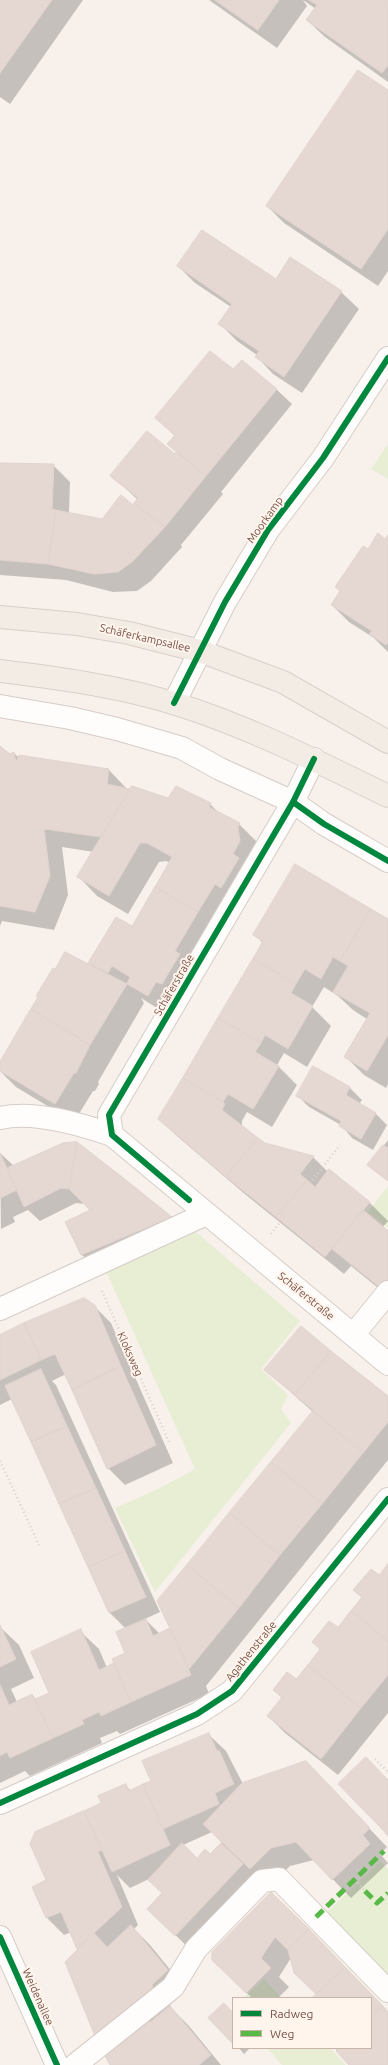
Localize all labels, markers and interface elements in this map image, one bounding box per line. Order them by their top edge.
street label: Moorkamp [244,494,286,546]
street label: Schäferkampsallee [98,621,192,655]
street label: Schäferstraße [151,952,197,1018]
street label: Schäferstraße [275,1269,337,1323]
street label: Kloksweg [114,1330,146,1378]
street label: Agathenstraße [223,1618,279,1684]
street label: Weidenallee [20,1966,56,2028]
legend [232,1997,372,2049]
text: Radweg [270,2007,313,2020]
text: Weg [270,2027,294,2040]

